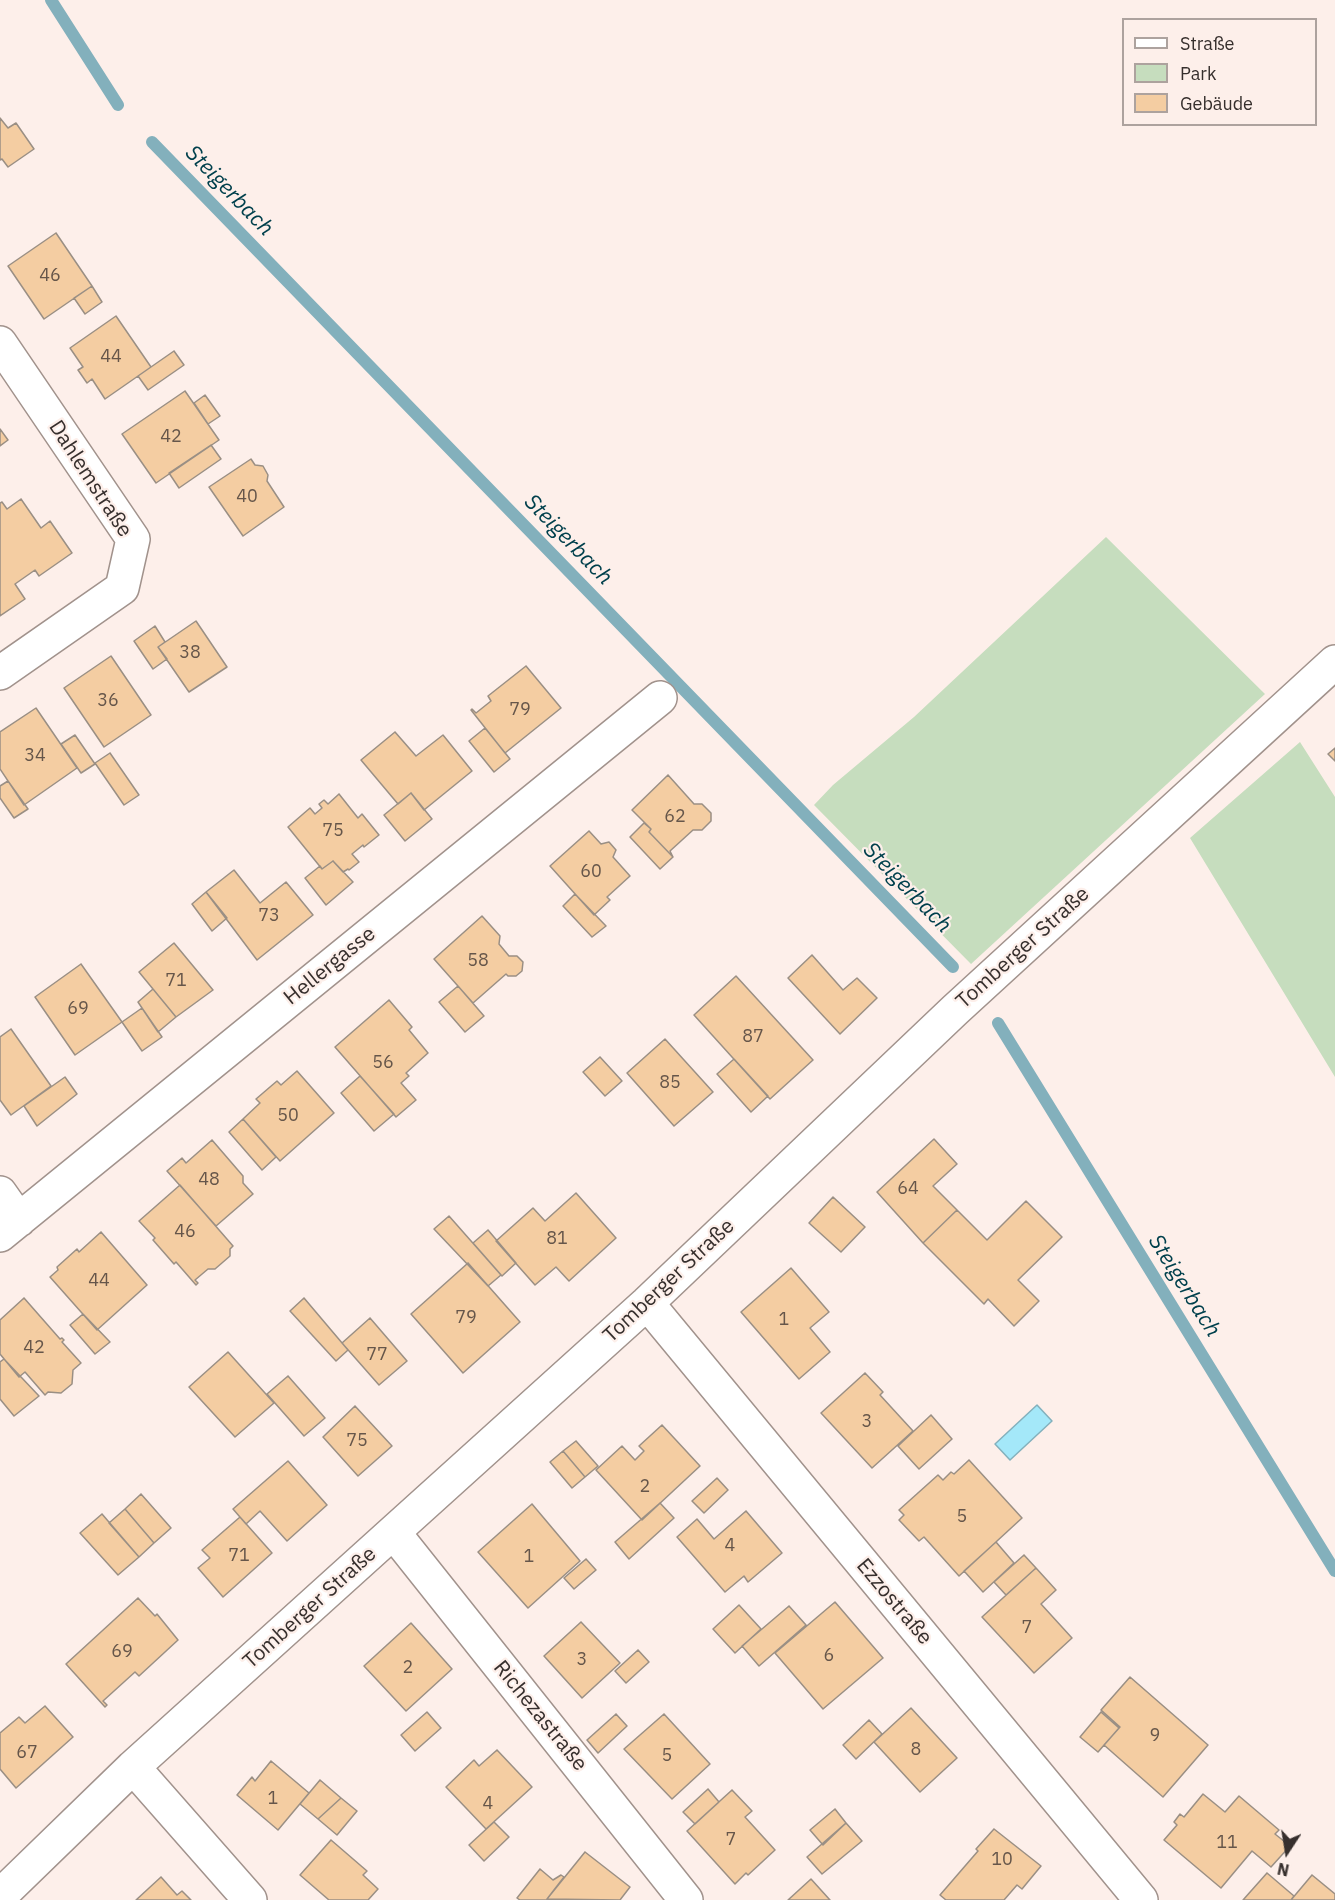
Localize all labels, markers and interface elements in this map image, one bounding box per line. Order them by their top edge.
legend [1122,18,1317,126]
text: Straße [1180,32,1234,55]
text: Park [1180,62,1216,85]
text: Gebäude [1180,92,1253,115]
water label: Steigerbach [179,140,279,242]
house number: 46 [39,265,61,287]
house number: 44 [100,346,122,368]
street label: Dahlemstraße [43,416,137,542]
house number: 42 [160,426,182,448]
house number: 40 [236,486,258,508]
water label: Steigerbach [518,489,618,591]
house number: 38 [179,642,201,664]
house number: 36 [97,690,119,712]
house number: 79 [509,699,531,721]
house number: 34 [24,745,46,767]
house number: 62 [664,806,686,828]
house number: 75 [322,820,344,842]
water label: Steigerbach [857,837,957,939]
house number: 60 [580,861,602,883]
street label: Tomberger Straße [951,882,1095,1014]
house number: 73 [258,905,280,927]
street label: Hellergasse [279,921,381,1011]
house number: 58 [467,950,489,972]
house number: 71 [165,970,187,992]
house number: 69 [67,998,89,1020]
house number: 87 [742,1026,764,1048]
house number: 56 [372,1052,394,1074]
house number: 85 [659,1072,681,1094]
house number: 50 [277,1105,299,1127]
house number: 48 [198,1169,220,1191]
house number: 64 [897,1178,919,1200]
street label: Tomberger Straße [598,1214,740,1348]
house number: 46 [174,1221,196,1243]
house number: 81 [546,1228,568,1250]
water label: Steigerbach [1142,1230,1226,1342]
house number: 44 [88,1270,110,1292]
house number: 79 [455,1307,477,1329]
house number: 1 [779,1309,789,1331]
house number: 42 [23,1337,45,1359]
house number: 77 [366,1344,388,1366]
house number: 3 [862,1411,872,1433]
house number: 75 [346,1430,368,1452]
house number: 2 [640,1476,650,1498]
house number: 5 [957,1506,967,1528]
house number: 4 [725,1535,735,1557]
street label: Tomberger Straße [238,1542,382,1674]
house number: 71 [228,1545,250,1567]
house number: 1 [524,1546,534,1568]
street label: Ezzostraße [851,1554,937,1650]
house number: 7 [1022,1617,1032,1639]
house number: 69 [111,1641,133,1663]
house number: 6 [824,1645,834,1667]
house number: 3 [577,1649,587,1671]
street label: Richezastraße [488,1656,592,1776]
house number: 2 [403,1657,413,1679]
house number: 9 [1150,1725,1160,1747]
house number: 8 [911,1739,921,1761]
house number: 67 [16,1742,38,1764]
house number: 5 [662,1745,672,1767]
house number: 1 [268,1788,278,1810]
house number: 4 [483,1793,493,1815]
north arrow [1257,1822,1317,1882]
house number: 7 [726,1829,736,1851]
house number: 11 [1216,1832,1238,1854]
house number: 10 [991,1849,1013,1871]
text: N [1276,1859,1291,1881]

